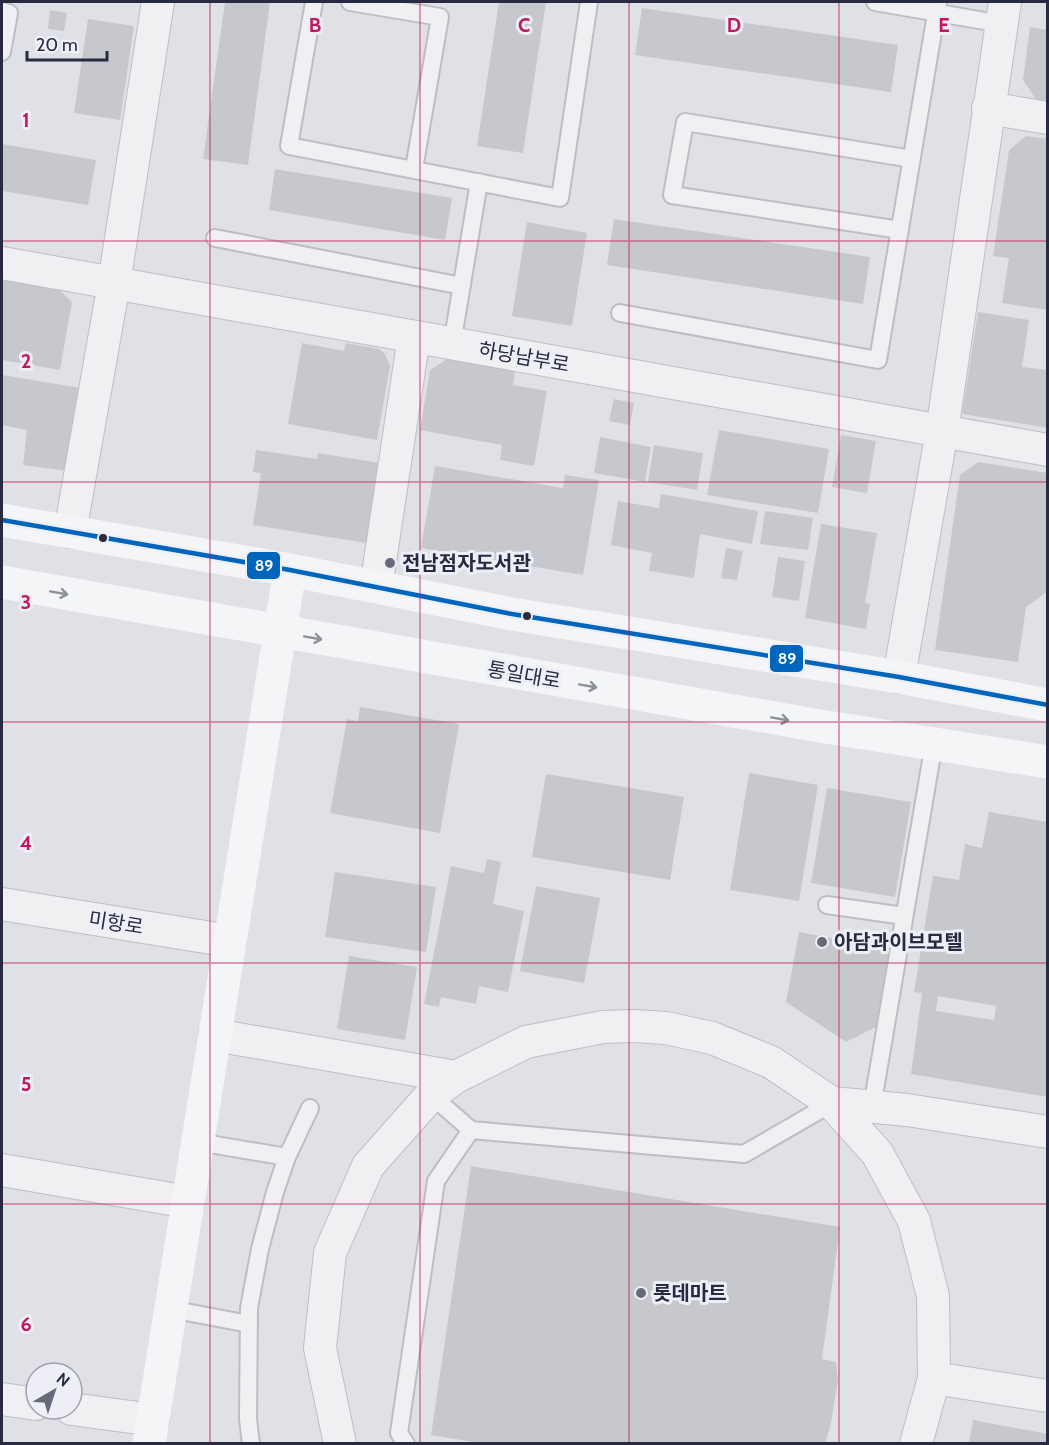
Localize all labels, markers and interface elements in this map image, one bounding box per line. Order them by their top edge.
text: B [309,13,321,37]
text: C [518,13,530,37]
text: D [727,13,741,37]
text: E [938,13,950,37]
scale bar [27,24,106,62]
text: 20 m [36,34,78,56]
text: 1 [22,108,30,132]
street label: 하당남부로 [477,337,571,377]
text: 2 [21,349,31,373]
unlabelled marker [97,532,109,544]
line badge: 89 [246,551,281,580]
place label: 전남점자도서관 [402,551,531,575]
text: 89 [255,556,273,575]
marker: 전남점자도서관 [383,556,397,570]
one-way arrow [49,587,68,598]
text: 3 [21,590,31,614]
unlabelled marker [521,610,533,622]
one-way arrow [303,633,322,644]
line badge: 89 [769,644,804,673]
text: 89 [778,649,796,668]
street label: 통일대로 [486,657,562,693]
one-way arrow [578,680,597,691]
one-way arrow [770,713,789,724]
text: 4 [20,831,32,855]
street label: 미항로 [87,907,145,939]
place label: 아담과이브모텔 [834,930,963,954]
marker: 아담과이브모텔 [815,935,829,949]
text: 5 [21,1072,31,1096]
place label: 롯데마트 [653,1281,727,1305]
marker: 롯데마트 [634,1286,648,1300]
text: 6 [20,1312,32,1336]
north arrow [24,1361,84,1421]
text: N [53,1369,73,1391]

